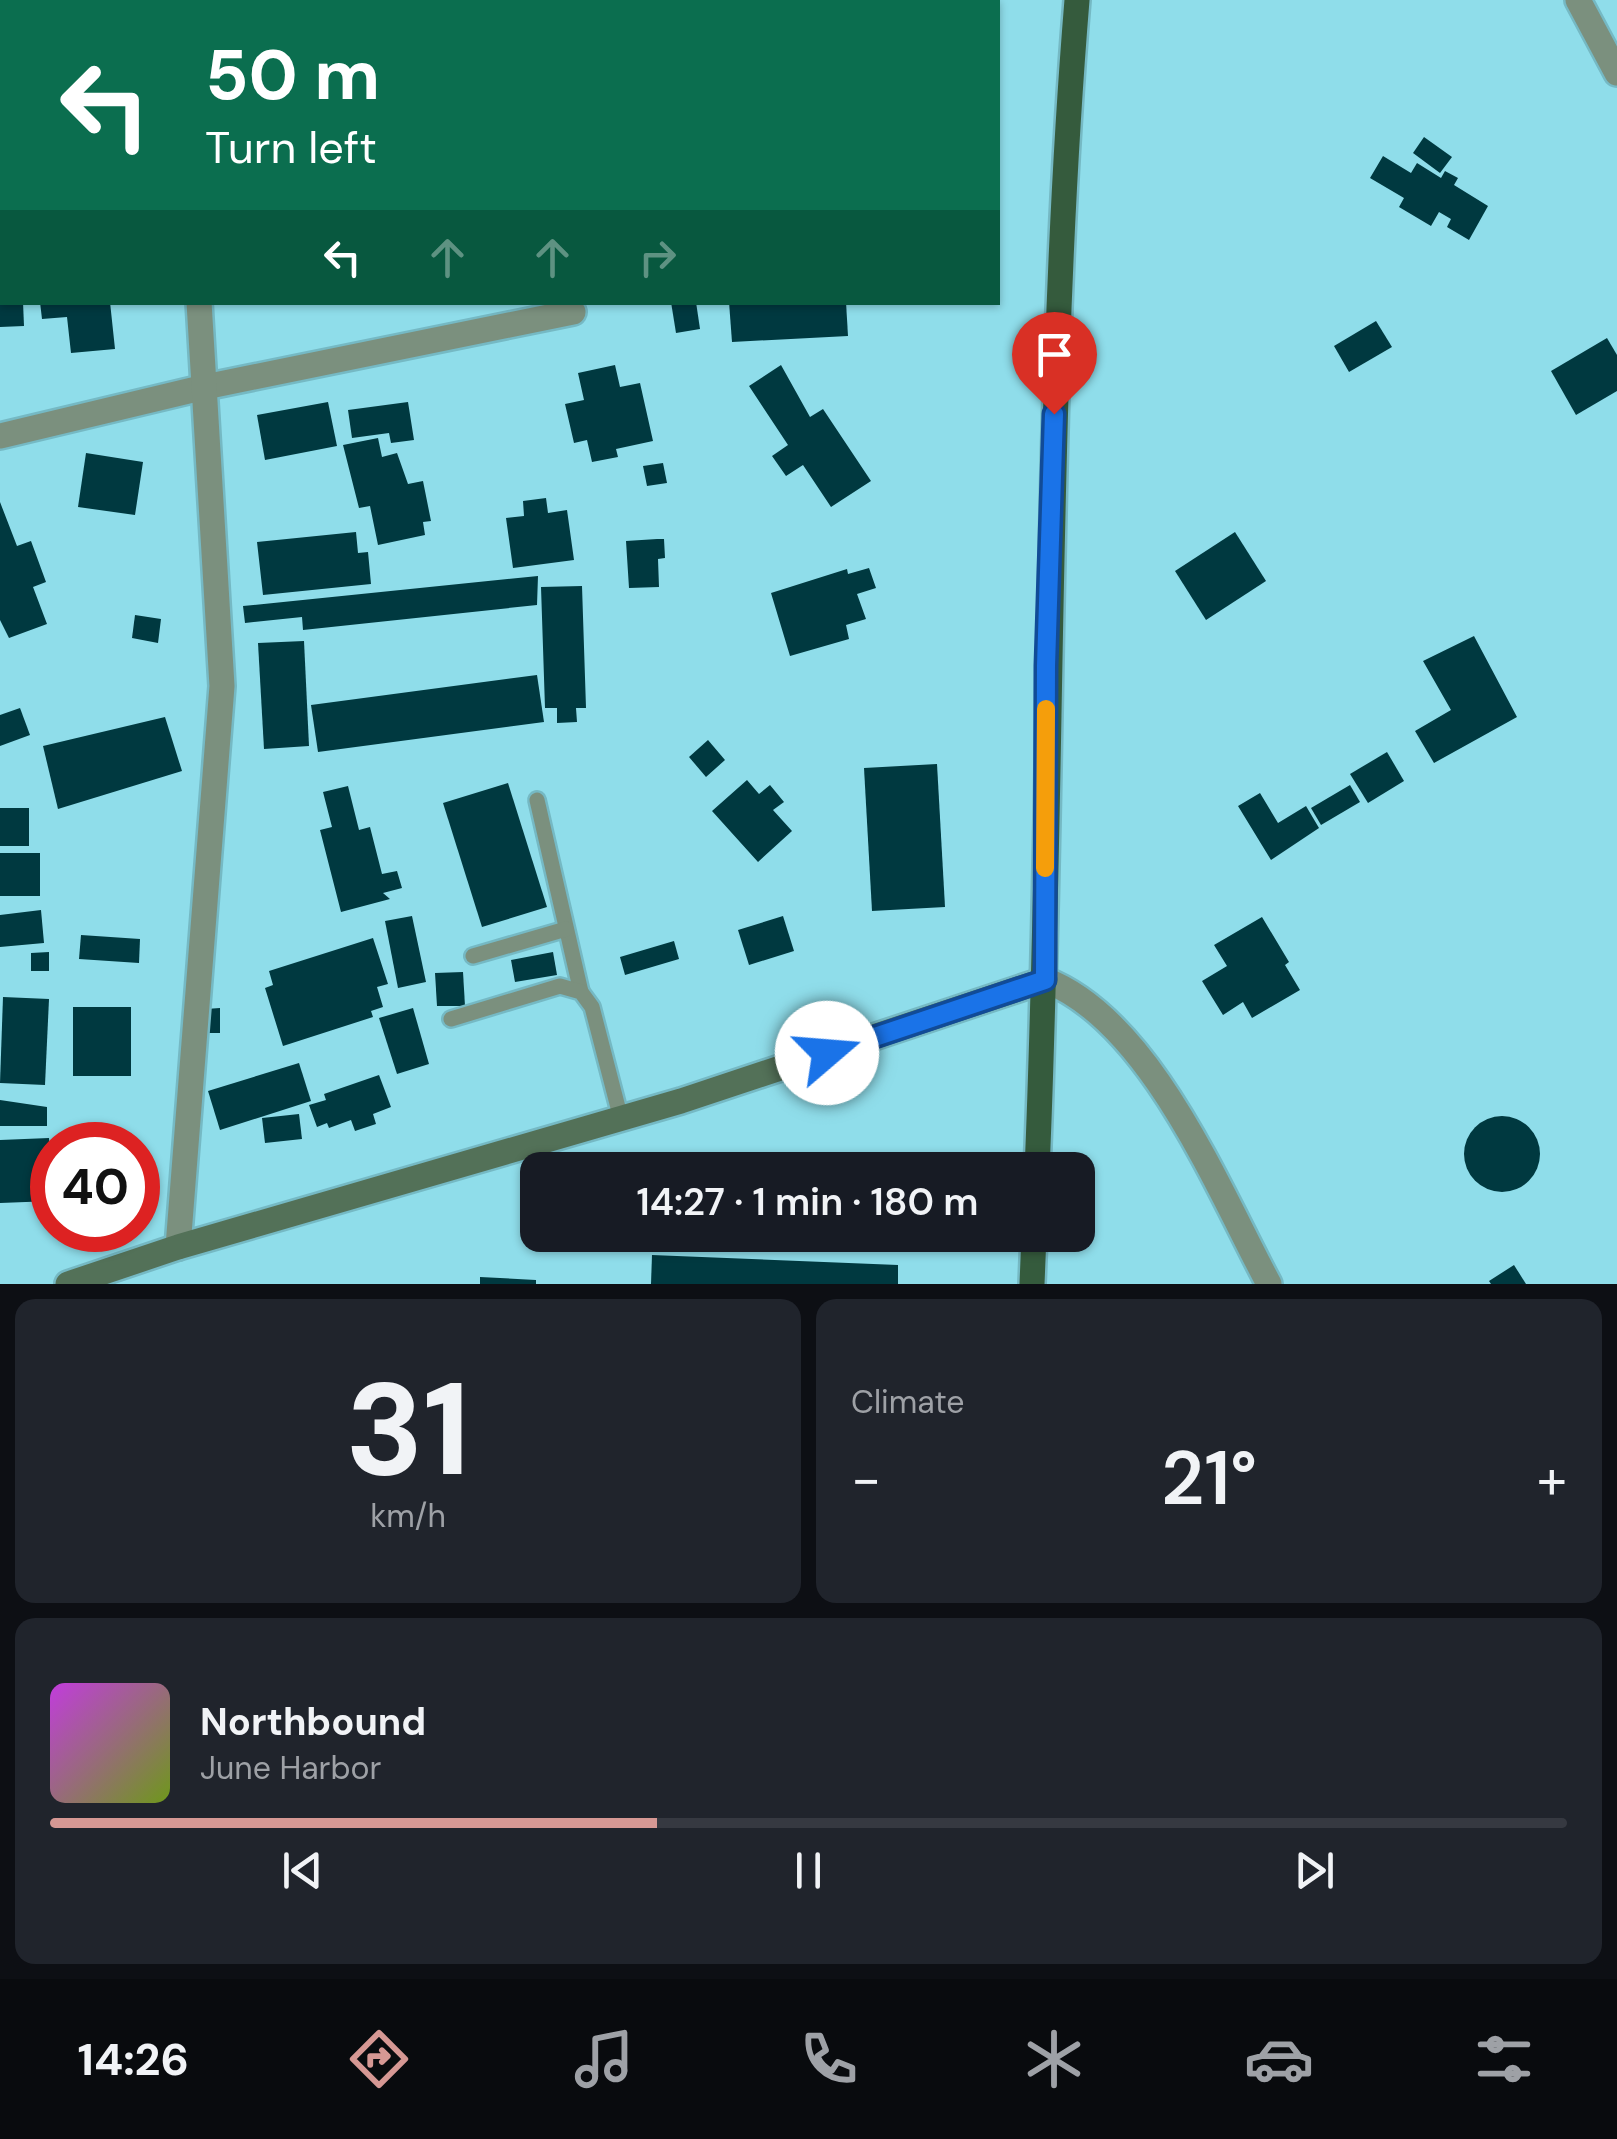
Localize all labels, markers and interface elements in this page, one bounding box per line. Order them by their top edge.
text: 50 m [205,30,380,121]
icon: left [40,40,170,170]
text: Turn left [205,118,377,177]
icon: left [315,230,370,285]
icon: ahead [420,230,475,285]
icon: ahead [525,230,580,285]
icon: right [630,230,685,285]
pin [1012,312,1097,415]
icon: arrive [1027,327,1082,382]
position arrow [775,1001,879,1105]
speed limit sign: 40 [30,1122,160,1252]
text: 14:27 · 1 min · 180 m [636,1177,979,1227]
text: 31 [346,1345,470,1514]
text: Climate [851,1381,965,1423]
text: 21° [1161,1430,1257,1527]
text: − [851,1443,881,1515]
text: + [1537,1443,1567,1515]
text: km/h [370,1495,446,1537]
text: Northbound [200,1697,426,1747]
text: June Harbor [200,1747,381,1789]
icon: previous [275,1843,330,1898]
icon: pause [781,1843,836,1898]
icon: next [1287,1843,1342,1898]
icon: directions [344,2024,414,2094]
icon: music [569,2024,639,2094]
icon: phone [794,2024,864,2094]
icon: climate [1019,2024,1089,2094]
icon: car [1244,2024,1314,2094]
icon: filters [1469,2024,1539,2094]
text: 14:26 [78,2030,189,2089]

